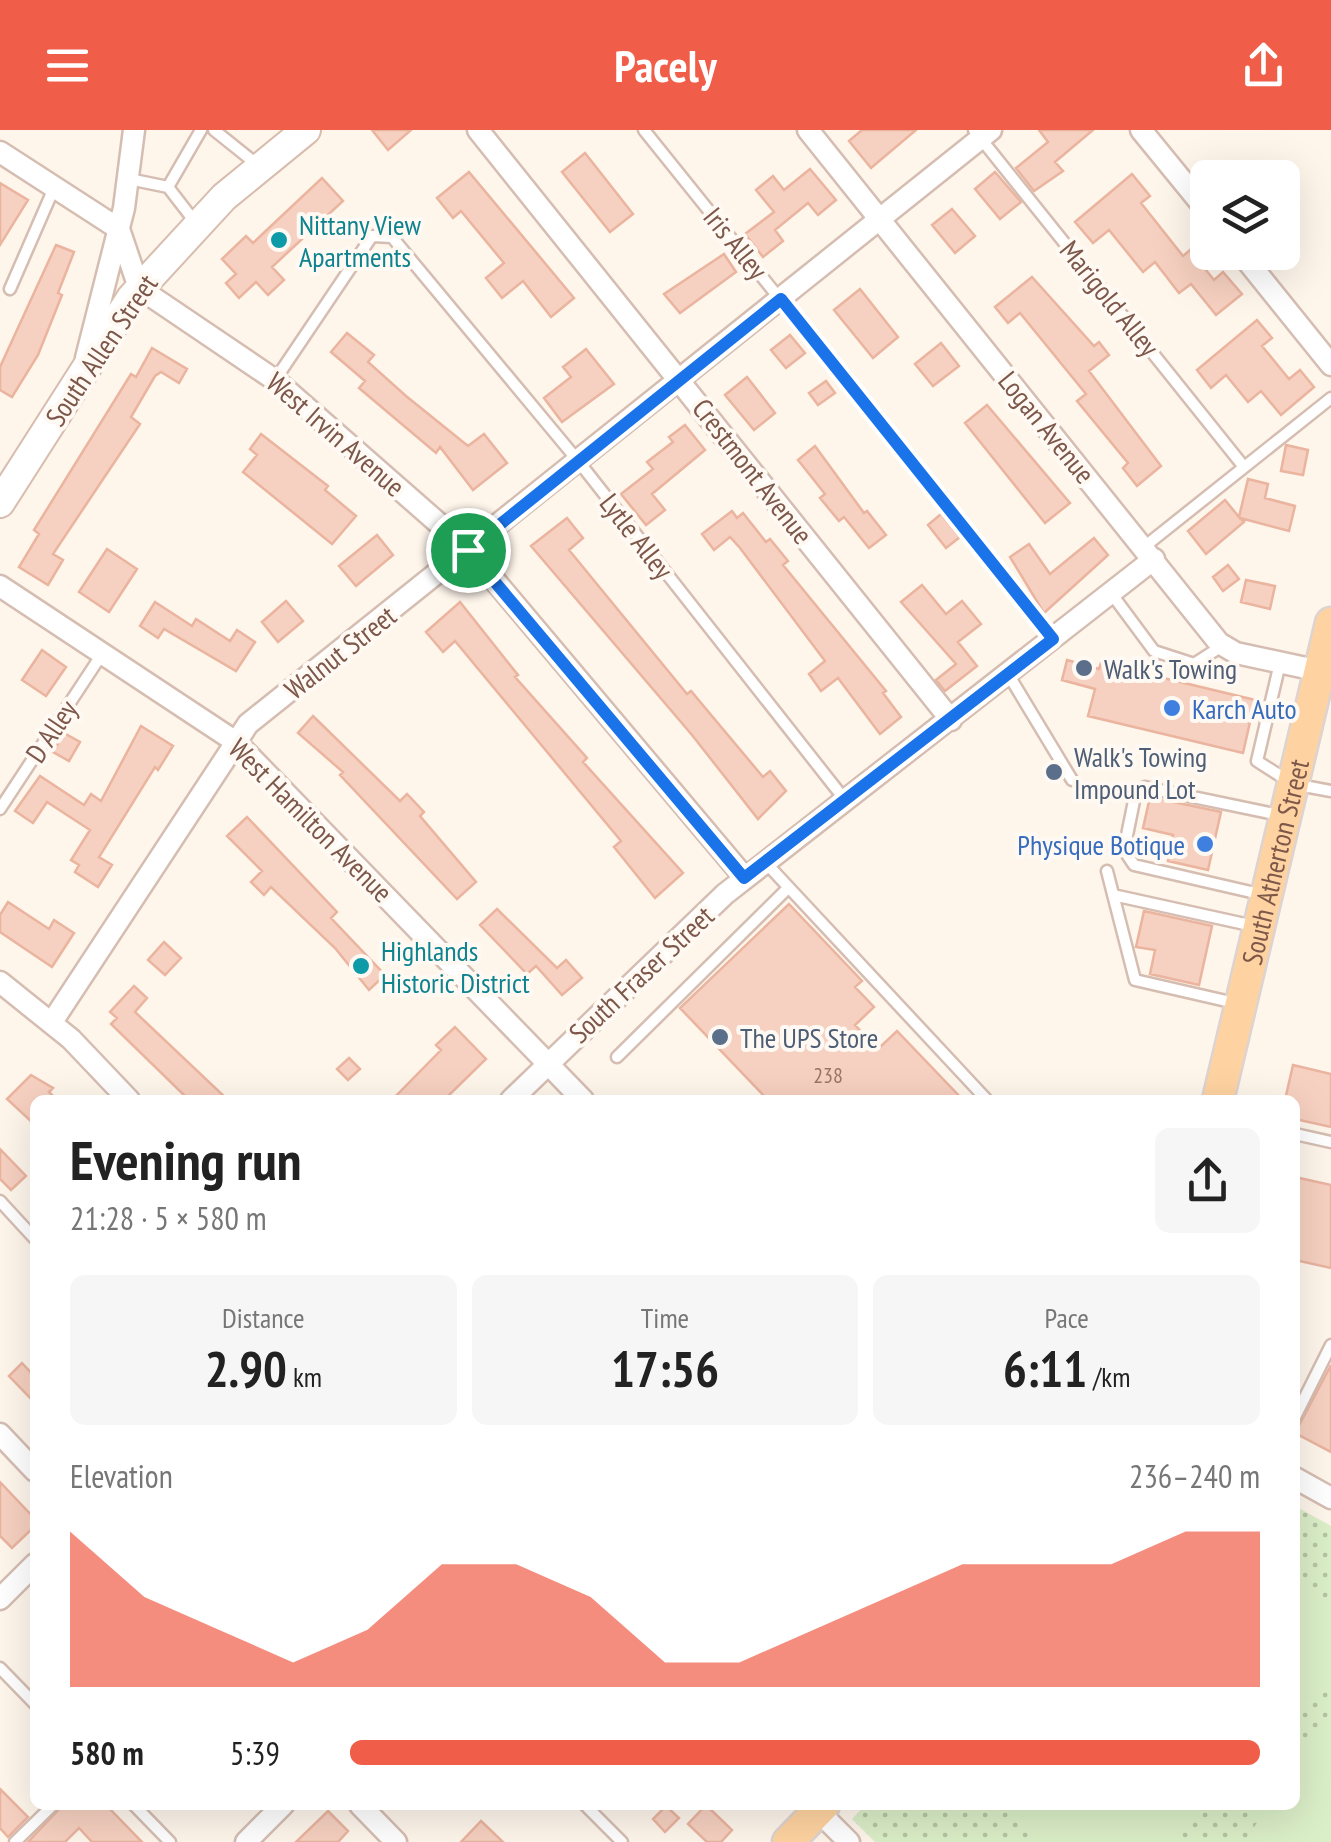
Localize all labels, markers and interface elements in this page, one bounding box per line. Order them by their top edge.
text: Pacely [614,36,717,94]
icon: menu [40,38,95,93]
icon: share [1236,38,1291,93]
map controls [1190,160,1300,270]
button: layers [1190,160,1300,270]
street label: Iris Alley [696,199,777,287]
place label: Nittany View Apartments [299,206,421,275]
marker: Nittany View Apartments [268,229,290,251]
street label: Marigold Alley [1052,232,1168,364]
street label: South Allen Street [37,267,166,433]
street label: Logan Avenue [990,363,1104,491]
street label: West Irvin Avenue [259,364,413,504]
street label: Crestmont Avenue [684,391,822,551]
street label: Lytle Alley [592,486,682,587]
pin [426,508,511,593]
icon: arrive [441,523,496,578]
street label: Walnut Street [277,597,403,707]
place label: Walk's Towing [1104,650,1237,687]
marker: Walk's Towing [1073,657,1095,679]
place label: Karch Auto [1192,690,1297,727]
street label: D Alley [17,692,86,769]
marker: Karch Auto [1161,697,1183,719]
street label: West Hamilton Avenue [221,730,401,910]
place label: Walk's Towing Impound Lot [1074,738,1207,807]
street label: South Atherton Street [1232,755,1317,968]
marker: Walk's Towing Impound Lot [1043,761,1065,783]
place label: Physique Botique [1017,826,1185,863]
marker: Physique Botique [1194,833,1216,855]
street label: South Fraser Street [561,897,722,1051]
place label: Highlands Historic District [381,932,530,1001]
marker: Highlands Historic District [350,955,372,977]
place label: The UPS Store [740,1019,878,1056]
marker: The UPS Store [709,1026,731,1048]
house number: 238 [813,1061,843,1089]
text: Evening run [70,1124,302,1195]
button: share [1155,1128,1260,1233]
text: 21:28 · 5 × 580 m [70,1197,267,1239]
text: Distance [222,1299,305,1336]
text: Time [641,1299,689,1336]
text: Pace [1045,1299,1089,1336]
text: 2.90 [205,1336,287,1401]
text: 17:56 [611,1336,719,1401]
text: 6:11 [1003,1336,1087,1401]
text: km [287,1358,322,1395]
text: /km [1087,1358,1130,1395]
text: Elevation [70,1455,173,1497]
text: 236–240 m [1129,1455,1260,1497]
text: 580 m [70,1732,144,1774]
text: 5:39 [230,1732,280,1774]

